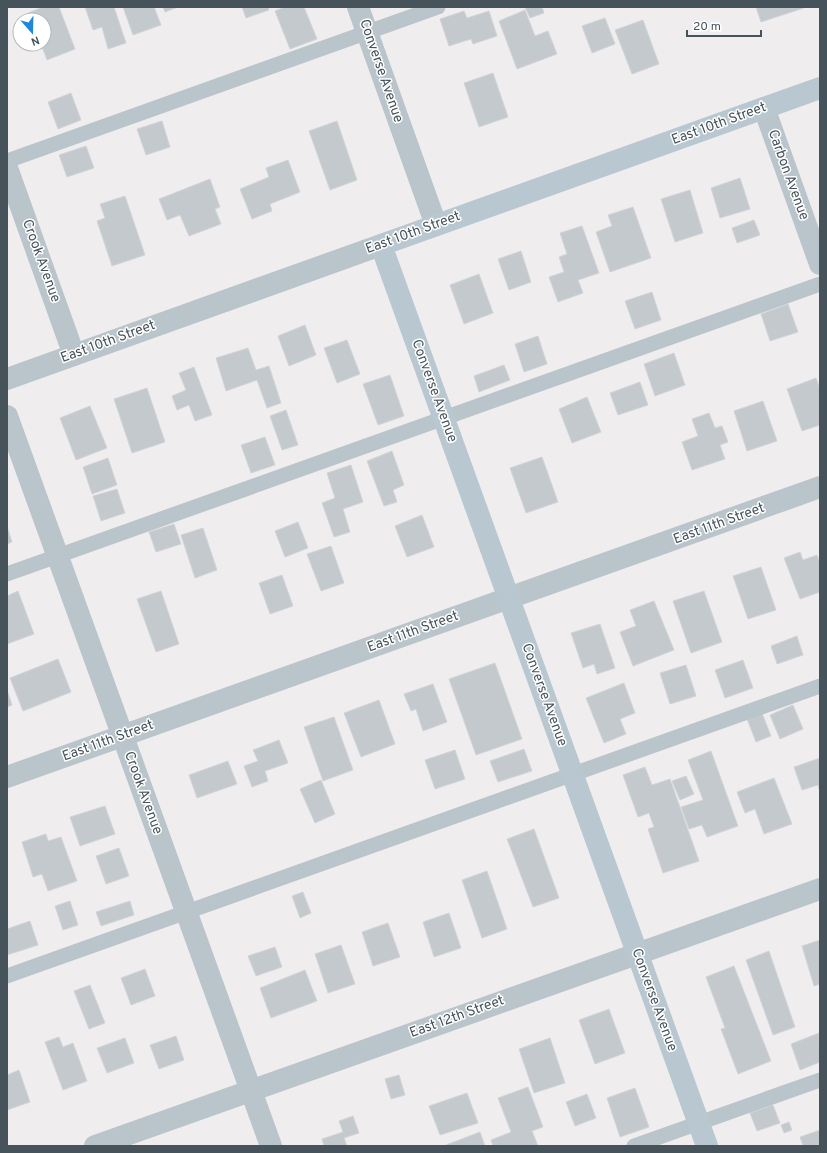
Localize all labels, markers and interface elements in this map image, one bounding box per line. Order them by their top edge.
north arrow [12,12,52,52]
scale bar [687,12,761,38]
street label: Converse Avenue [355,17,407,125]
text: 20 m [693,19,721,35]
text: N [29,33,41,48]
street label: East 10th Street [669,99,769,149]
street label: Carbon Avenue [764,127,812,223]
street label: East 10th Street [363,208,463,258]
street label: Crook Avenue [18,217,64,305]
street label: East 10th Street [58,317,158,367]
street label: Converse Avenue [407,337,461,445]
street label: East 11th Street [671,500,767,548]
street label: East 11th Street [365,608,461,656]
street label: Converse Avenue [517,641,571,749]
street label: East 11th Street [60,717,156,765]
street label: Crook Avenue [120,749,166,837]
street label: Converse Avenue [627,946,681,1054]
street label: East 12th Street [407,992,507,1042]

